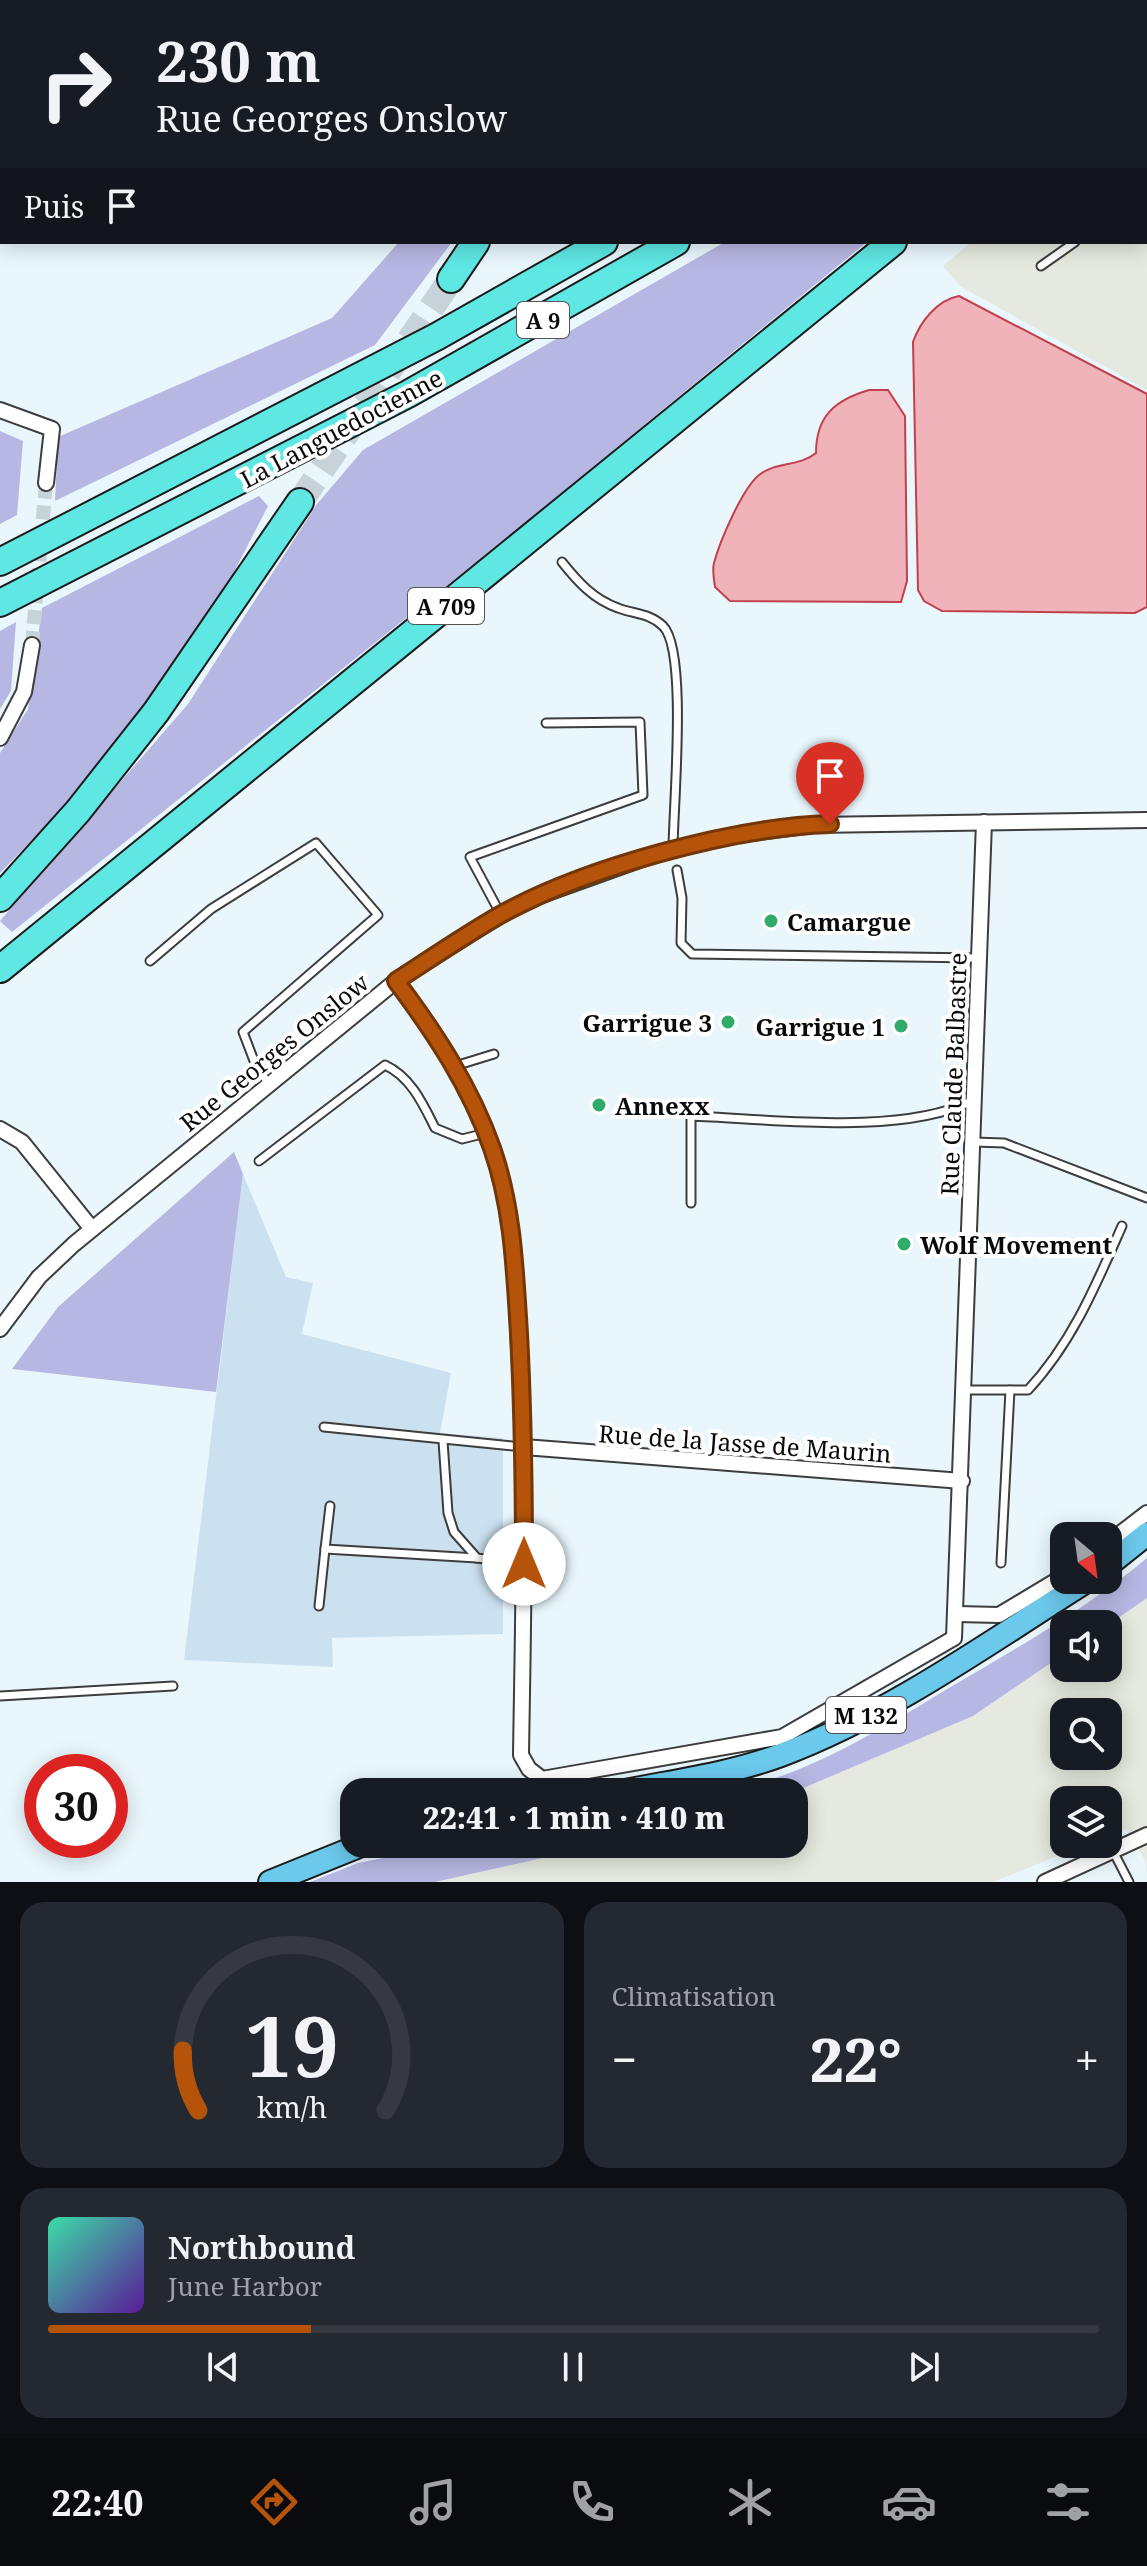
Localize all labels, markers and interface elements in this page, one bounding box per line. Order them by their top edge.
text: 230 m [156,22,321,98]
icon: right [24,32,128,136]
text: Rue Georges Onslow [156,94,507,143]
icon: arrive [100,184,144,228]
text: Puis [24,186,84,227]
road number: A 9 [517,302,569,338]
street label: La Languedocienne [234,361,448,495]
road number: A 709 [408,588,484,624]
pin [796,742,864,824]
icon: arrive [808,754,852,798]
place label: Camargue [787,905,911,938]
marker: Camargue [762,912,780,930]
street label: Rue Claude Balbastre [932,952,974,1196]
street label: Rue Georges Onslow [173,965,376,1138]
place label: Garrigue 3 [583,1006,712,1039]
place label: Garrigue 1 [756,1010,885,1043]
marker: Garrigue 3 [719,1013,737,1031]
marker: Garrigue 1 [892,1017,910,1035]
place label: Annexx [615,1089,710,1122]
marker: Annexx [590,1096,608,1114]
place label: Wolf Movement [920,1228,1113,1261]
marker: Wolf Movement [895,1235,913,1253]
street label: Rue de la Jasse de Maurin [597,1416,893,1470]
position arrow [482,1522,566,1606]
north arrow [1050,1522,1122,1594]
map controls [1050,1522,1122,1858]
button: sound [1050,1610,1122,1682]
road number: M 132 [826,1697,906,1733]
button: search [1050,1698,1122,1770]
speed limit sign: 30 [24,1754,128,1858]
button: layers [1050,1786,1122,1858]
text: 22:41 · 1 min · 410 m [423,1797,725,1838]
text: Climatisation [612,1978,776,2014]
text: 19 [245,1988,339,2101]
text: 22° [810,2018,902,2100]
text: − [612,2029,637,2089]
text: + [1074,2029,1099,2089]
text: km/h [257,2087,327,2126]
text: Northbound [168,2227,355,2268]
text: June Harbor [168,2268,322,2304]
icon: previous [201,2345,245,2389]
icon: pause [551,2345,595,2389]
icon: next [902,2345,946,2389]
icon: directions [246,2474,302,2530]
icon: music [405,2474,461,2530]
icon: phone [564,2474,620,2530]
icon: climate [722,2474,778,2530]
icon: car [881,2474,937,2530]
icon: filters [1040,2474,1096,2530]
text: 22:40 [51,2478,144,2527]

